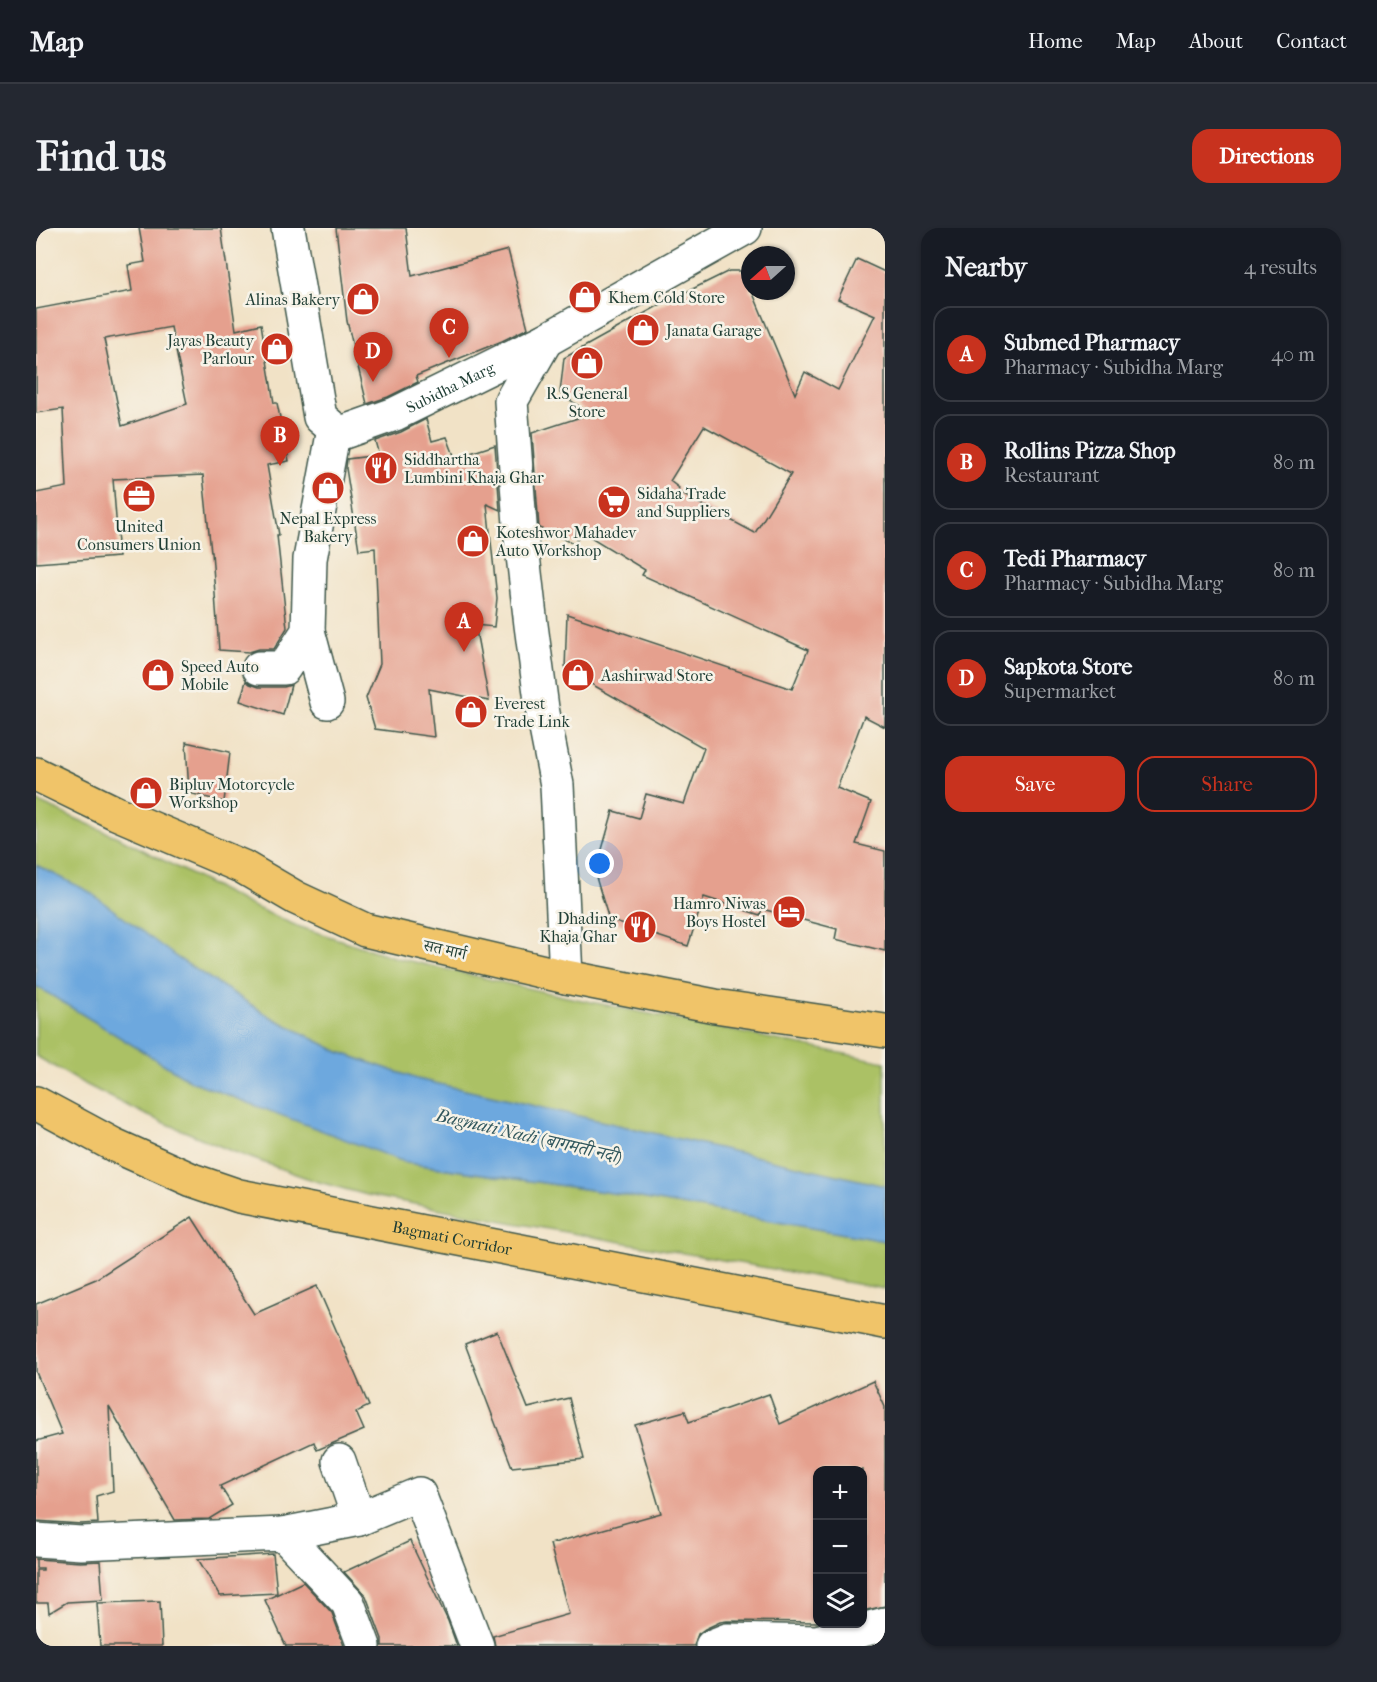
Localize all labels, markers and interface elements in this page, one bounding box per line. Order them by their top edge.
text: Map [30,25,84,58]
text: Home [1028,29,1083,53]
text: Map [1116,29,1156,53]
text: About [1189,29,1243,53]
text: Contact [1276,29,1347,53]
button: Directions [1192,129,1341,183]
text: Find us [36,132,166,181]
north arrow [741,246,795,300]
text: Nearby [945,252,1027,283]
text: 4 results [1244,256,1317,279]
shop icon: Khem Cold Store [567,279,603,315]
shop icon: Alinas Bakery [345,281,381,317]
place label: Khem Cold Store [608,288,725,307]
place label: Alinas Bakery [244,290,340,309]
pin: C [430,308,468,358]
shop icon: Janata Garage [625,312,661,348]
place label: Janata Garage [664,321,762,340]
text: Submed Pharmacy [1004,330,1180,356]
place label: Jayas Beauty Parlour [165,331,254,368]
shop icon: Jayas Beauty Parlour [259,331,295,367]
pin: D [354,332,392,382]
text: A [960,343,973,366]
text: 40 m [1271,343,1315,366]
shop icon: R.S General Store [569,345,605,381]
text: Pharmacy · Subidha Marg [1004,356,1223,379]
street label: Subidha Marg [403,358,498,417]
place label: R.S General Store [546,384,628,421]
pin: B [260,416,300,466]
text: Rollins Pizza Shop [1004,438,1176,464]
restaurant icon: Siddhartha Lumbini Khaja Ghar [363,450,399,486]
place label: Siddhartha Lumbini Khaja Ghar [404,450,544,487]
text: B [960,451,973,474]
text: 80 m [1273,451,1315,474]
text: Restaurant [1004,464,1100,487]
shop icon: Nepal Express Bakery [310,470,346,506]
office icon: United Consumers Union [121,478,157,514]
supermarket icon: Sidaha Trade and Suppliers [596,484,632,520]
place label: Sidaha Trade and Suppliers [637,484,730,521]
place label: Nepal Express Bakery [280,509,377,546]
place label: United Consumers Union [77,517,202,554]
shop icon: Koteshwor Mahadev Auto Workshop [455,523,491,559]
place label: Koteshwor Mahadev Auto Workshop [495,523,637,560]
text: Tedi Pharmacy [1004,546,1146,572]
text: C [960,559,973,582]
text: 80 m [1273,559,1315,582]
text: Pharmacy · Subidha Marg [1004,572,1223,595]
pin: A [444,602,484,652]
text: Sapkota Store [1004,654,1132,680]
shop icon: Speed Auto Mobile [140,657,176,693]
place label: Speed Auto Mobile [181,657,259,694]
shop icon: Aashirwad Store [560,657,596,693]
place label: Aashirwad Store [600,666,713,685]
text: D [959,667,974,690]
text: 80 m [1273,667,1315,690]
text: Supermarket [1004,680,1116,703]
shop icon: Everest Trade Link [453,694,489,730]
place label: Everest Trade Link [494,694,571,731]
button: Save [945,756,1125,812]
button: Share [1137,756,1317,812]
shop icon: Bipluv Motorcycle Workshop [128,775,164,811]
place label: Bipluv Motorcycle Workshop [168,775,295,812]
your location [585,849,614,878]
place label: Hamro Niwas Boys Hostel [673,894,767,931]
hotel icon: Hamro Niwas Boys Hostel [771,894,807,930]
place label: Dhading Khaja Ghar [540,909,617,946]
restaurant icon: Dhading Khaja Ghar [622,909,658,945]
street label: सत मार्ग [421,935,470,964]
water label: Bagmati Nadi (बागमती नदी) [433,1104,624,1168]
street label: Bagmati Corridor [391,1217,514,1259]
map controls [813,1466,867,1628]
button: + [813,1466,867,1520]
button: − [813,1520,867,1574]
button: layers [813,1574,867,1628]

